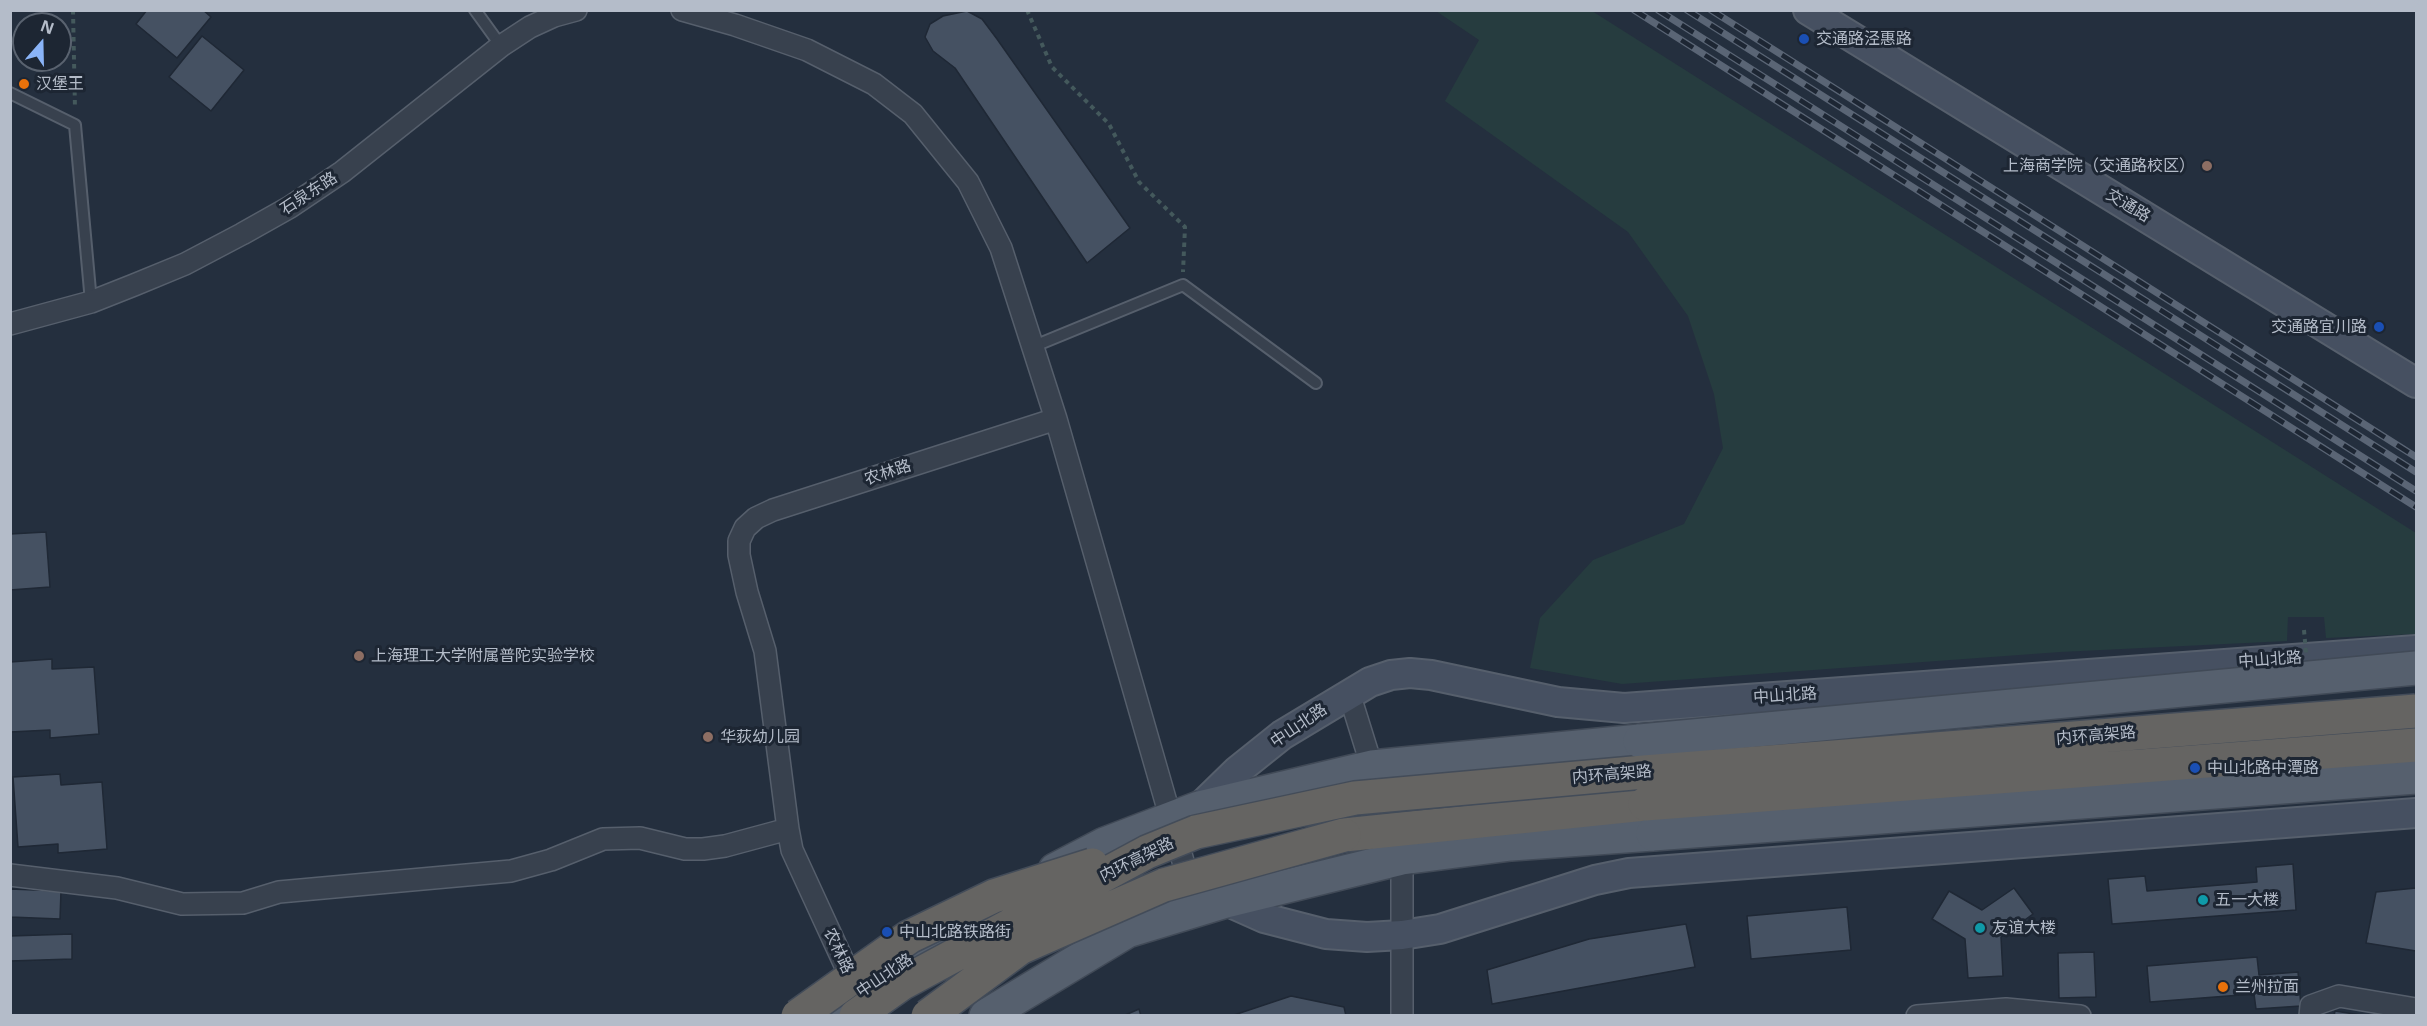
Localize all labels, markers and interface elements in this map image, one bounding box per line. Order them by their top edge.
north arrow [12,12,72,72]
text: N [38,14,57,40]
place label: 交通路泾惠路 [1816,29,1912,49]
marker: 交通路泾惠路 [1797,32,1811,46]
place label: 汉堡王 [36,74,84,94]
marker: 汉堡王 [17,77,31,91]
place label: 上海商学院（交通路校区） [2003,156,2195,176]
marker: 上海商学院（交通路校区） [2200,159,2214,173]
street label: 石泉东路 [277,169,341,219]
street label: 交通路 [2102,185,2154,227]
place label: 交通路宜川路 [2271,317,2367,337]
marker: 交通路宜川路 [2372,320,2386,334]
street label: 农林路 [862,456,914,490]
place label: 上海理工大学附属普陀实验学校 [371,646,595,666]
street label: 中山北路 [2237,648,2303,672]
marker: 上海理工大学附属普陀实验学校 [352,649,366,663]
street label: 中山北路 [1752,684,1818,708]
street label: 中山北路 [1267,700,1331,752]
street label: 内环高架路 [2055,723,2137,749]
place label: 华荻幼儿园 [720,727,800,747]
marker: 华荻幼儿园 [701,730,715,744]
place label: 中山北路中潭路 [2207,758,2319,778]
marker: 中山北路中潭路 [2188,761,2202,775]
street label: 内环高架路 [1571,762,1653,788]
street label: 内环高架路 [1097,834,1177,886]
place label: 五一大楼 [2215,890,2279,910]
marker: 五一大楼 [2196,893,2210,907]
place label: 友谊大楼 [1992,918,2056,938]
marker: 友谊大楼 [1973,921,1987,935]
place label: 中山北路铁路街 [899,922,1011,942]
street label: 农林路 [819,925,857,977]
marker: 中山北路铁路街 [880,925,894,939]
street label: 中山北路 [853,950,917,1002]
place label: 兰州拉面 [2235,977,2299,997]
marker: 兰州拉面 [2216,980,2230,994]

